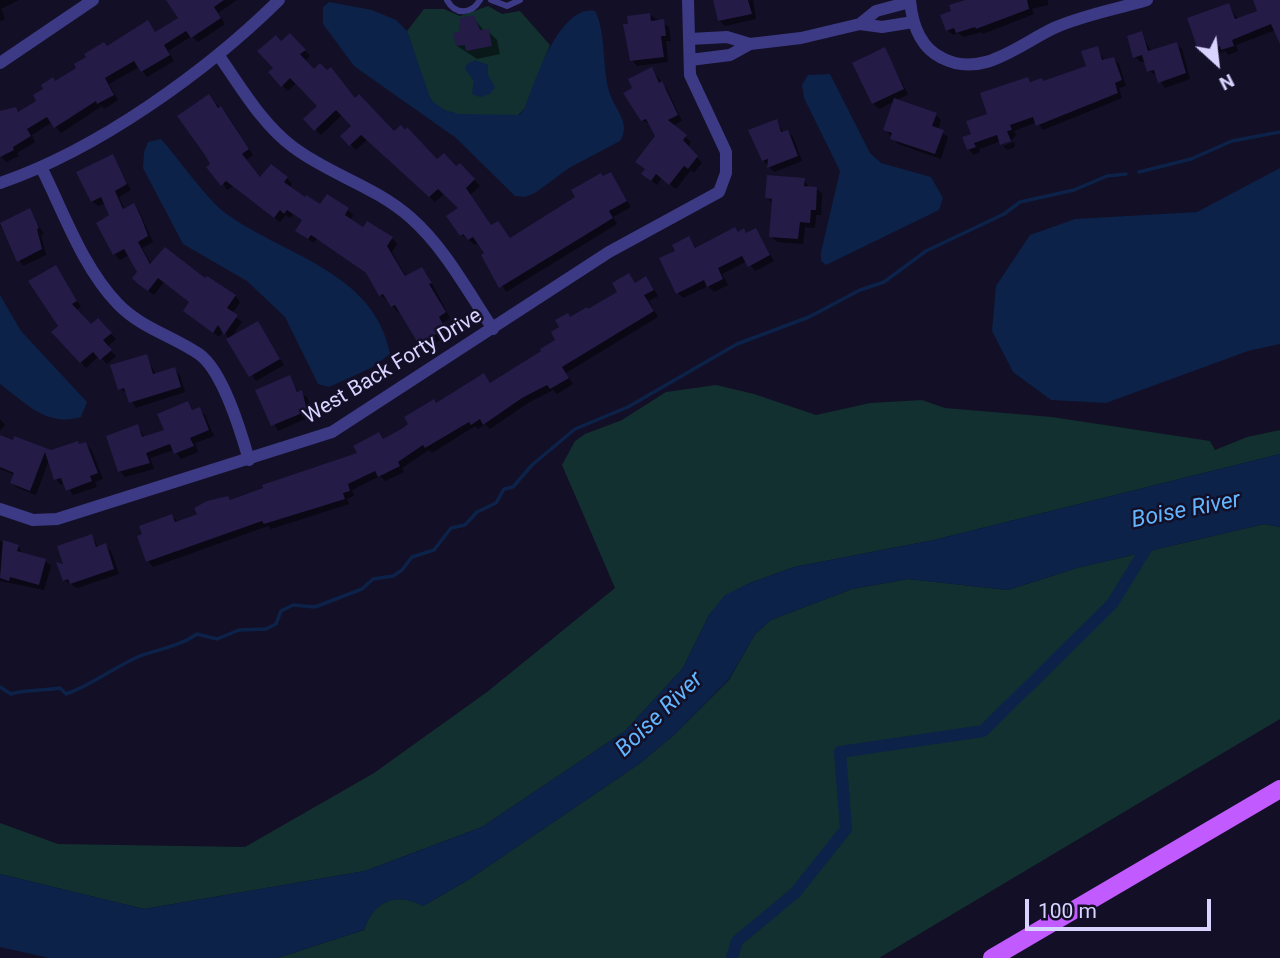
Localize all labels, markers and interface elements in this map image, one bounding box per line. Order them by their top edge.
north arrow [1182,28,1252,98]
text: N [1216,69,1238,95]
street label: West Back Forty Drive [299,304,487,430]
water label: Boise River [1129,487,1243,535]
water label: Boise River [611,667,709,763]
scale bar [1028,884,1214,928]
text: 100 m [1038,899,1097,923]

